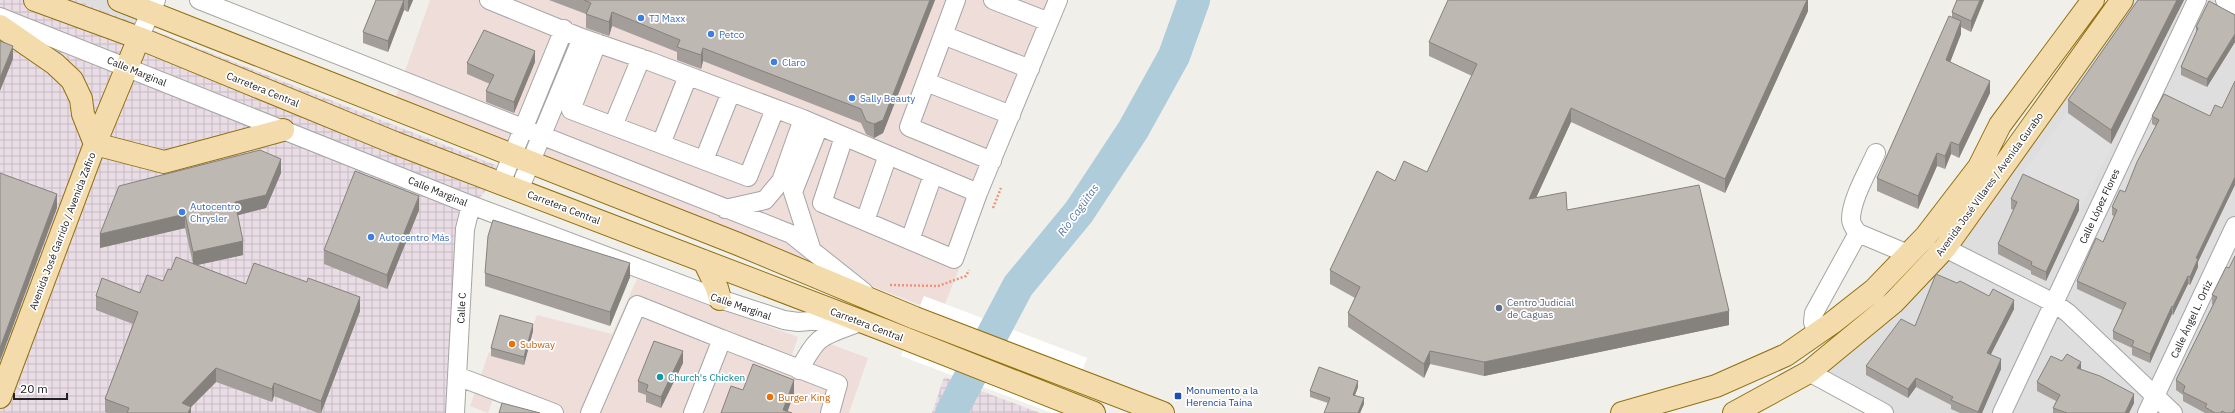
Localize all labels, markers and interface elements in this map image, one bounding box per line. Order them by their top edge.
place label: TJ Maxx [649,12,685,25]
marker: TJ Maxx [636,13,646,23]
place label: Petco [719,28,745,41]
marker: Petco [706,29,716,39]
street label: Calle Marginal [105,54,169,89]
place label: Claro [782,56,806,69]
marker: Claro [769,57,779,67]
street label: Carretera Central [225,69,301,110]
place label: Sally Beauty [860,92,915,105]
marker: Sally Beauty [847,93,857,103]
street label: Avenida José Villares / Avenida Gurabo [1933,109,2046,259]
street label: Avenida José Garrido / Avenida Zafiro [26,150,99,312]
street label: Calle López Flores [2076,166,2123,246]
street label: Calle Marginal [406,174,470,209]
water label: Río Cagüitas [1054,181,1102,239]
street label: Carretera Central [525,188,602,227]
place label: Autocentro Chrysler [190,200,240,225]
marker: Autocentro Chrysler [177,207,187,217]
place label: Autocentro Más [379,231,450,244]
marker: Autocentro Más [366,232,376,242]
street label: Calle Ángel L. Ortiz [2168,278,2215,360]
street label: Calle Marginal [709,290,773,323]
street label: Calle C [454,292,469,324]
place label: Centro Judicial de Caguas [1507,296,1574,321]
marker: Centro Judicial de Caguas [1494,303,1504,313]
street label: Carretera Central [828,305,905,344]
place label: Subway [520,338,555,351]
marker: Subway [507,339,517,349]
place label: Church's Chicken [668,371,745,384]
marker: Church's Chicken [655,372,665,382]
scale bar [14,375,67,401]
text: 20 m [20,381,48,396]
place label: Monumento a la Herencia Taína [1186,384,1259,409]
place label: Burger King [778,391,831,404]
marker: Monumento a la Herencia Taína [1173,391,1183,401]
marker: Burger King [765,392,775,402]

